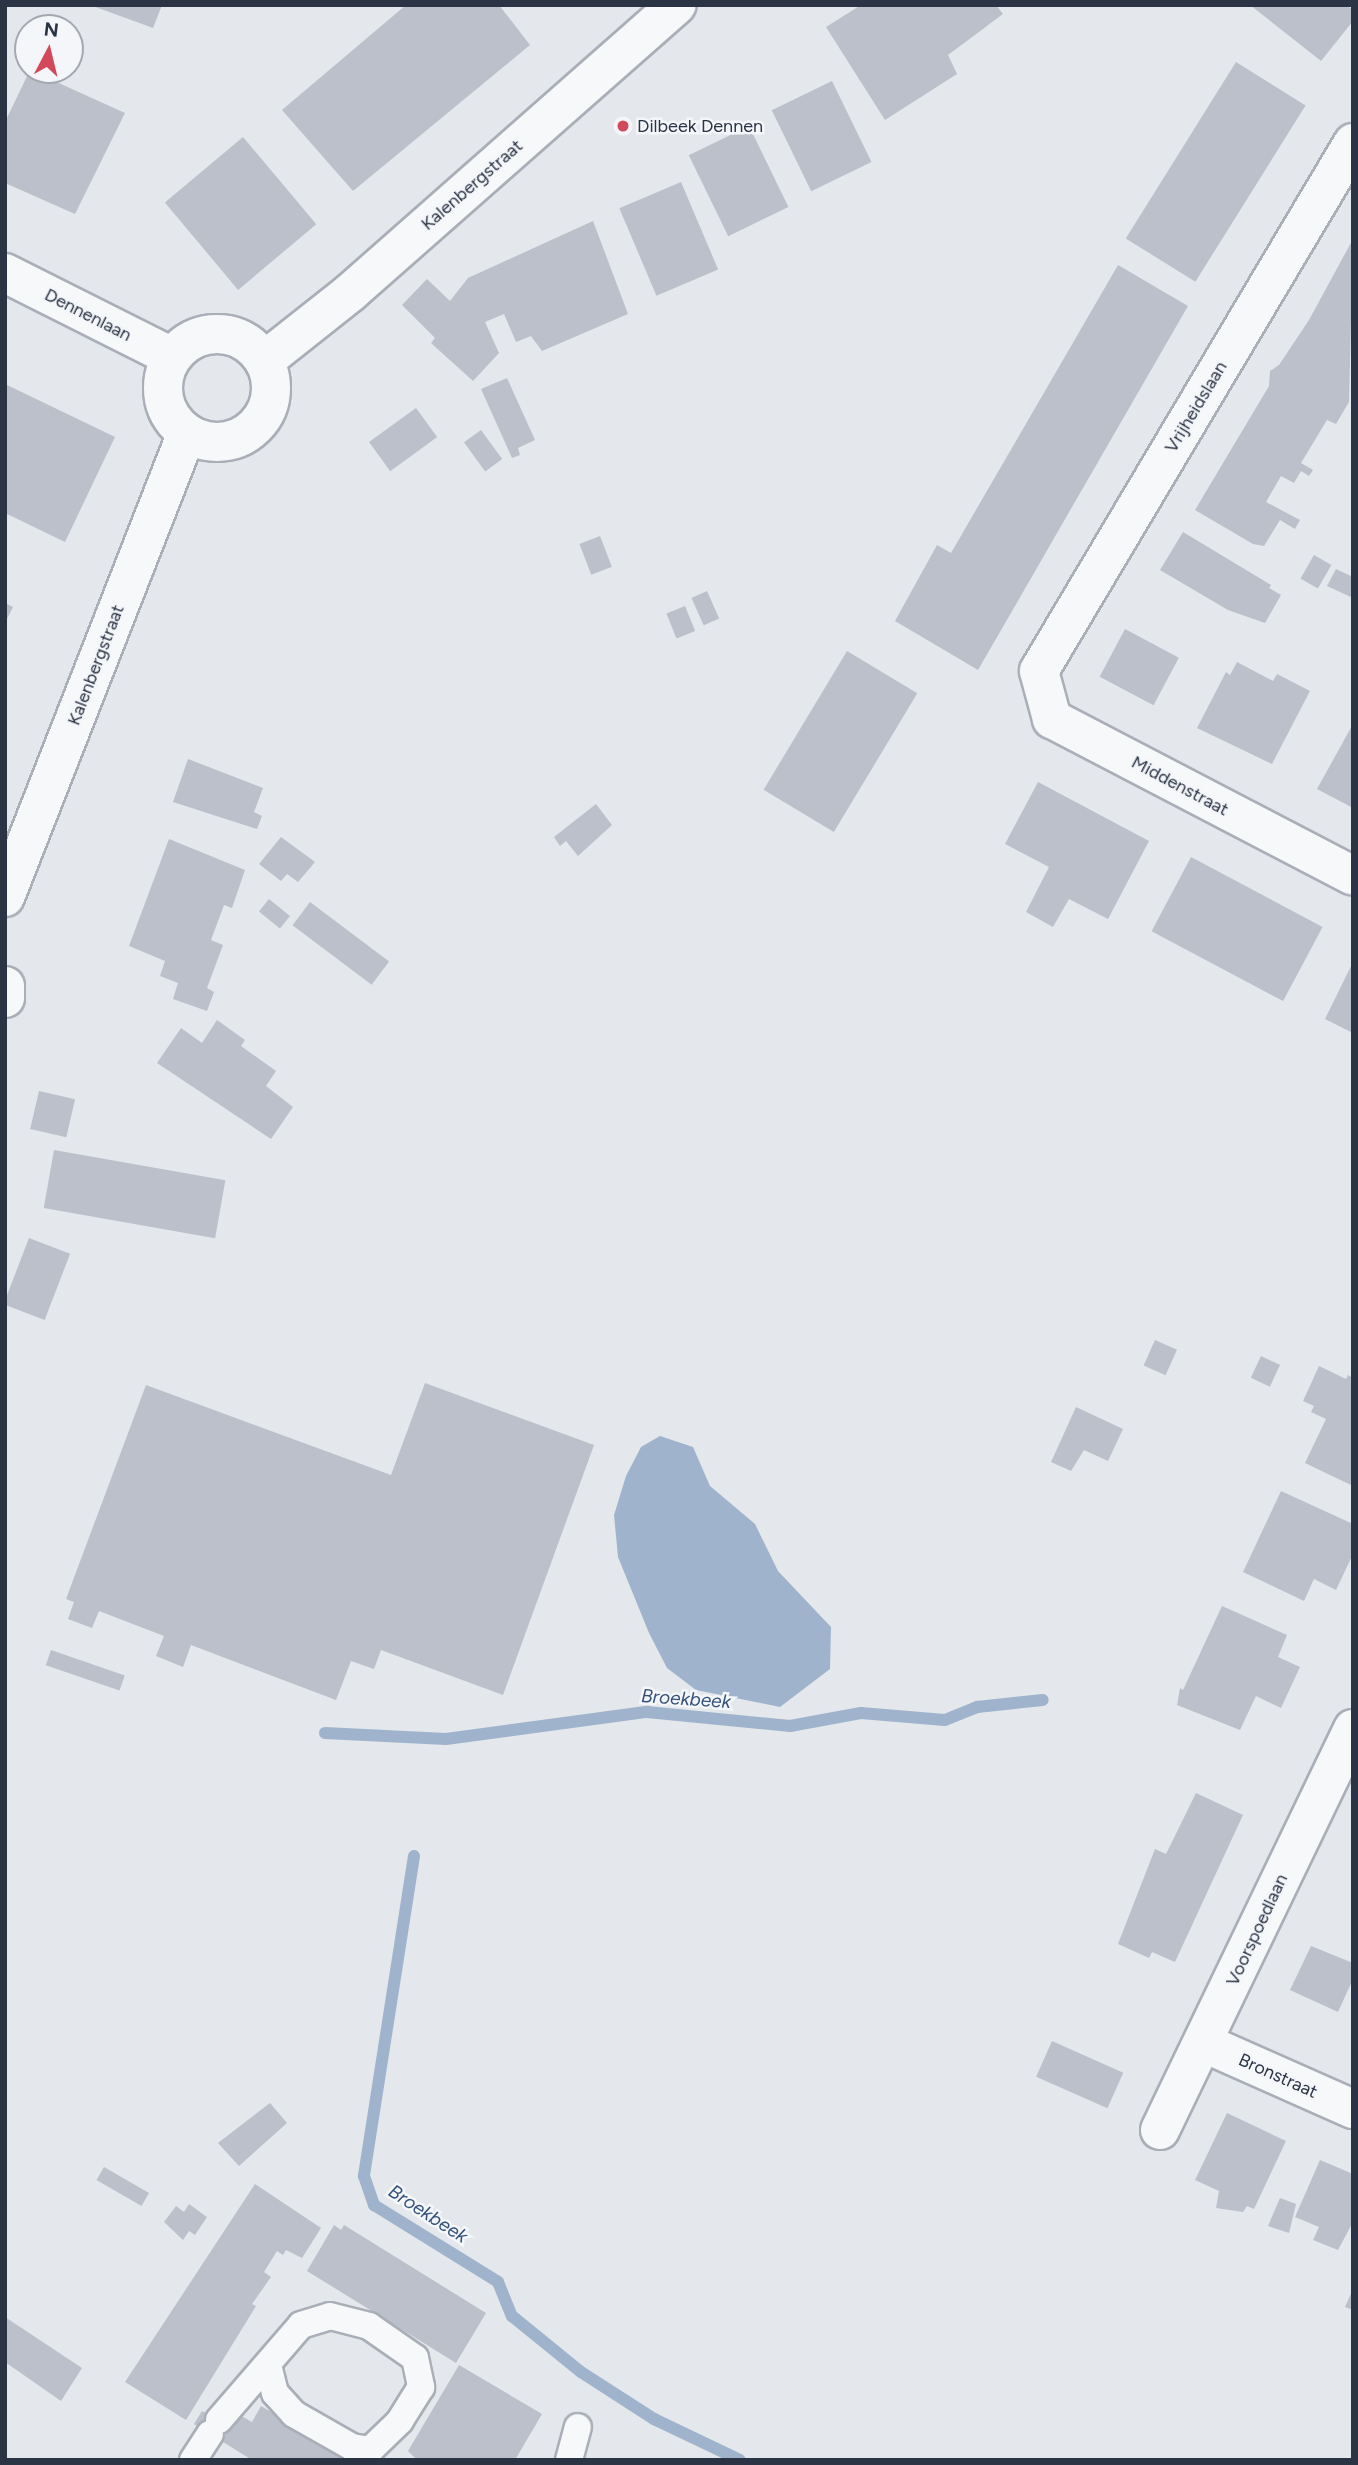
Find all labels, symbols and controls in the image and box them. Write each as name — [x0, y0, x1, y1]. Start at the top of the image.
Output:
north arrow — [14, 14, 84, 84]
text: N — [43, 17, 60, 42]
place label: Dilbeek Dennen — [637, 115, 763, 137]
marker: Dilbeek Dennen — [615, 118, 631, 134]
street label: Kalenbergstraat — [417, 135, 527, 235]
street label: Dennenlaan — [41, 284, 135, 346]
street label: Vrijheidslaan — [1160, 357, 1232, 457]
street label: Kalenbergstraat — [63, 602, 129, 728]
street label: Middenstraat — [1128, 751, 1232, 821]
water label: Broekbeek — [640, 1684, 732, 1714]
street label: Voorspoedlaan — [1222, 1871, 1292, 1989]
street label: Bronstraat — [1235, 2049, 1321, 2103]
water label: Broekbeek — [384, 2180, 472, 2248]

